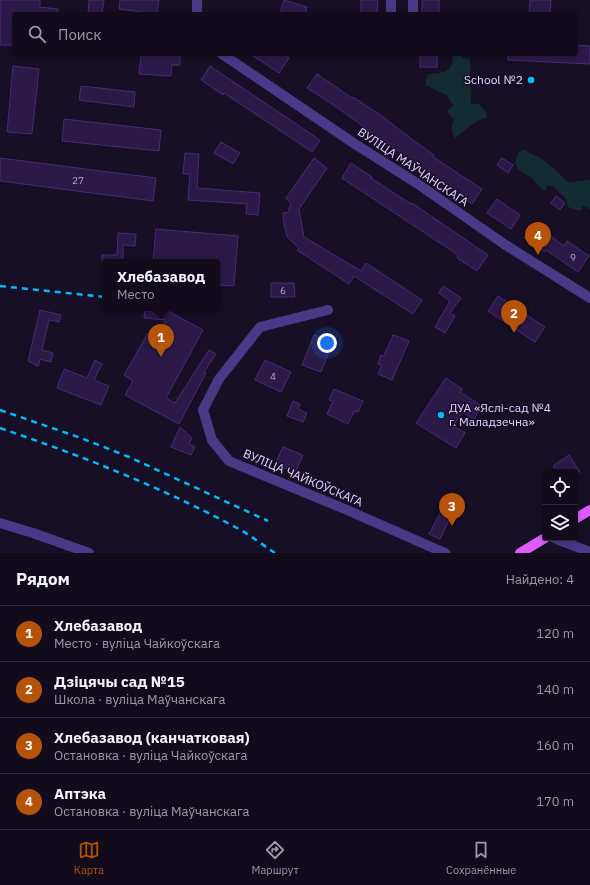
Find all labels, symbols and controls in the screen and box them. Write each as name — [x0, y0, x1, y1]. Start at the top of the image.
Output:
search box — [12, 12, 578, 56]
icon: search — [26, 23, 48, 45]
text: Поиск — [58, 25, 101, 44]
place label: School №2 — [464, 72, 523, 87]
marker: School №2 — [526, 75, 536, 85]
street label: ВУЛІЦА МАЎЧАНСКАГА — [355, 124, 472, 209]
house number: 27 — [72, 174, 84, 187]
pin: 4 — [525, 222, 551, 255]
house number: 9 — [570, 251, 576, 264]
popup — [102, 259, 220, 311]
text: Хлебазавод — [117, 267, 205, 286]
house number: 6 — [280, 284, 286, 297]
text: Место — [117, 286, 154, 303]
pin: 2 — [501, 300, 527, 333]
pin: 1 — [148, 324, 174, 357]
your location — [317, 333, 337, 353]
house number: 4 — [270, 370, 276, 383]
place label: ДУА «Яслі-сад №4 г. Маладзечна» — [449, 400, 551, 429]
marker: ДУА «Яслі-сад №4 г. Маладзечна» — [436, 410, 446, 420]
street label: ВУЛІЦА ЧАЙКОЎСКАГА — [241, 445, 366, 510]
map controls — [542, 469, 578, 541]
button: locate — [542, 469, 578, 505]
pin: 3 — [439, 493, 465, 526]
button: layers — [542, 505, 578, 541]
text: Рядом — [16, 568, 70, 590]
text: Найдено: 4 — [506, 571, 574, 588]
text: Хлебазавод — [54, 616, 142, 635]
text: 1 — [25, 625, 33, 642]
text: 120 m — [536, 625, 574, 642]
text: Место · вуліца Чайкоўскага — [54, 635, 220, 652]
text: Дзіцячы сад №15 — [54, 672, 185, 691]
text: 2 — [25, 681, 33, 698]
text: 140 m — [536, 681, 574, 698]
text: Школа · вуліца Маўчанскага — [54, 691, 226, 708]
text: Хлебазавод (канчатковая) — [54, 728, 250, 747]
text: 3 — [25, 737, 33, 754]
text: 160 m — [536, 737, 574, 754]
text: Остановка · вуліца Чайкоўскага — [54, 747, 247, 764]
text: Аптэка — [54, 784, 106, 803]
text: 4 — [25, 793, 33, 810]
text: 170 m — [536, 793, 574, 810]
text: Остановка · вуліца Маўчанскага — [54, 803, 249, 820]
tab: Карта — [74, 839, 104, 877]
tab: Маршрут — [252, 839, 299, 877]
tab: Сохранённые — [446, 839, 516, 877]

